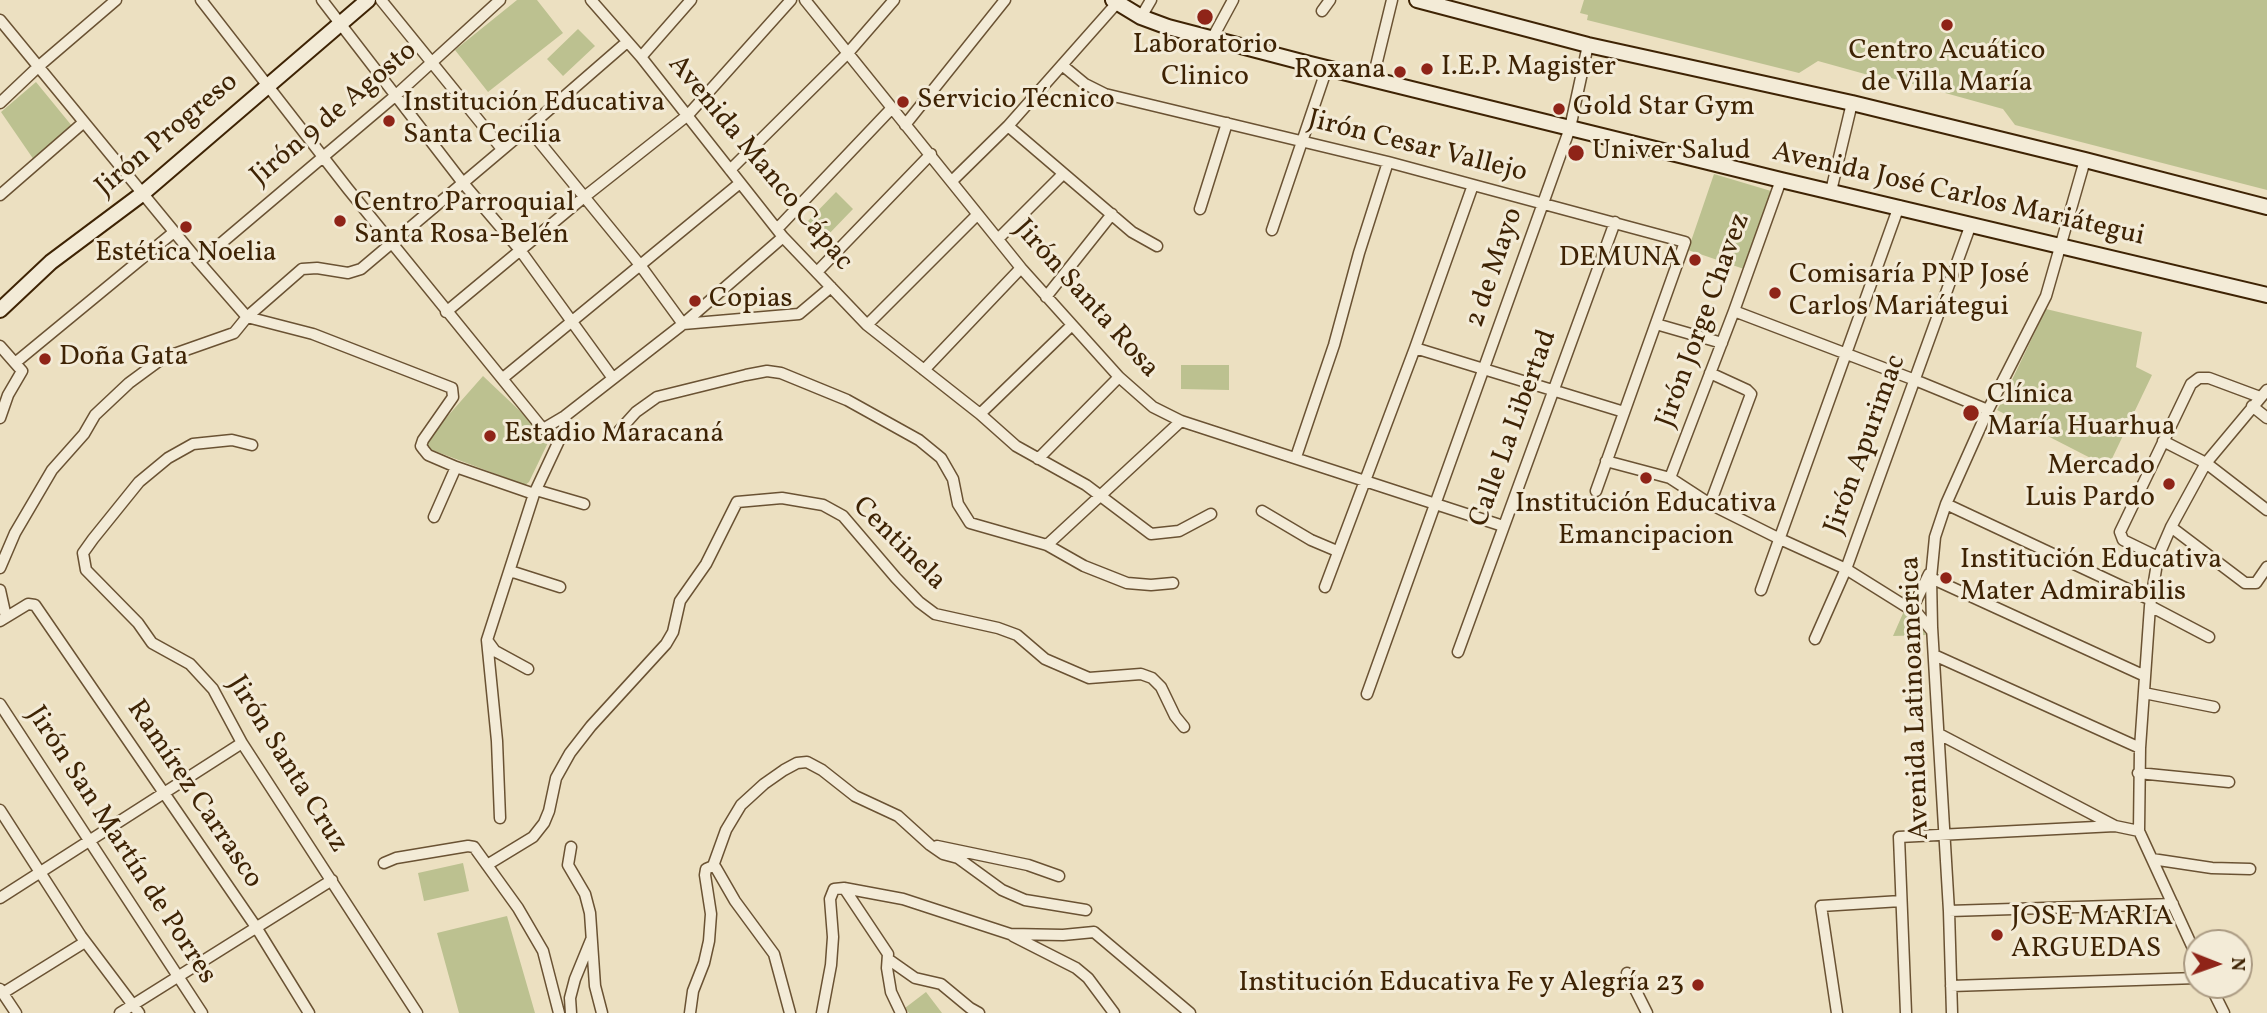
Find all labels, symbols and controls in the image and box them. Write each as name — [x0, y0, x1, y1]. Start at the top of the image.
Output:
marker: Laboratorio Clinico — [1195, 7, 1215, 27]
marker: Centro Acuático de Villa María — [1939, 17, 1955, 33]
place label: Laboratorio Clinico — [1133, 30, 1277, 96]
street label: Jirón 9 de Agosto — [245, 36, 425, 194]
place label: Centro Acuático de Villa María — [1849, 36, 2045, 102]
street label: Avenida Manco Cápac — [659, 49, 859, 279]
place label: I.E.P. Magister — [1441, 52, 1616, 86]
place label: Roxana — [1294, 55, 1386, 89]
marker: I.E.P. Magister — [1419, 61, 1435, 77]
marker: Roxana — [1392, 64, 1408, 80]
street label: Jirón Progreso — [90, 67, 246, 205]
place label: Servicio Técnico — [917, 85, 1115, 119]
place label: Institución Educativa Santa Cecilia — [403, 88, 665, 154]
place label: Gold Star Gym — [1573, 92, 1755, 126]
marker: Servicio Técnico — [895, 94, 911, 110]
marker: Gold Star Gym — [1551, 101, 1567, 117]
street label: Jirón Cesar Vallejo — [1304, 104, 1530, 192]
marker: Institución Educativa Santa Cecilia — [381, 113, 397, 129]
place label: Univer Salud — [1592, 136, 1751, 170]
street label: Avenida José Carlos Mariátegui — [1769, 137, 2147, 255]
marker: Univer Salud — [1566, 143, 1586, 163]
place label: Centro Parroquial Santa Rosa-Belén — [354, 188, 575, 254]
street label: 2 de Mayo — [1460, 204, 1532, 332]
street label: Jirón Jorge Chavez — [1651, 209, 1759, 433]
marker: Centro Parroquial Santa Rosa-Belén — [332, 213, 348, 229]
street label: Jirón Santa Rosa — [1005, 214, 1165, 386]
marker: Estética Noelia — [178, 219, 194, 235]
place label: Estética Noelia — [95, 238, 277, 272]
place label: DEMUNA — [1559, 243, 1681, 277]
marker: DEMUNA — [1687, 252, 1703, 268]
place label: Comisaría PNP José Carlos Mariátegui — [1789, 260, 2029, 326]
place label: Copias — [709, 284, 793, 318]
marker: Comisaría PNP José Carlos Mariátegui — [1767, 285, 1783, 301]
marker: Copias — [687, 293, 703, 309]
street label: Calle La Libertad — [1464, 326, 1566, 532]
place label: Doña Gata — [59, 342, 188, 376]
marker: Doña Gata — [37, 351, 53, 367]
street label: Jirón Apurimac — [1819, 351, 1915, 539]
place label: Clínica María Huarhua — [1987, 380, 2176, 446]
marker: Clínica María Huarhua — [1961, 403, 1981, 423]
place label: Estadio Maracaná — [504, 419, 724, 453]
marker: Estadio Maracaná — [482, 428, 498, 444]
place label: Mercado Luis Pardo — [2025, 451, 2155, 517]
marker: Institución Educativa Emancipacion — [1638, 470, 1654, 486]
marker: Mercado Luis Pardo — [2161, 476, 2177, 492]
place label: Institución Educativa Emancipacion — [1515, 489, 1777, 555]
street label: Centinela — [844, 491, 952, 599]
place label: Institución Educativa Mater Admirabilis — [1960, 545, 2222, 611]
street label: Avenida Latinoamerica — [1895, 556, 1939, 840]
marker: Institución Educativa Mater Admirabilis — [1938, 570, 1954, 586]
street label: Jirón Santa Cruz — [218, 670, 354, 860]
street label: Ramírez Carrasco — [118, 694, 268, 896]
street label: Jirón San Martín de Porres — [18, 701, 222, 991]
place label: JOSE MARIA ARGUEDAS — [2011, 902, 2173, 968]
marker: JOSE MARIA ARGUEDAS — [1989, 927, 2005, 943]
north arrow — [2183, 929, 2253, 999]
text: N — [2224, 957, 2250, 971]
place label: Institución Educativa Fe y Alegría 23 — [1238, 968, 1684, 1002]
marker: Institución Educativa Fe y Alegría 23 — [1690, 977, 1706, 993]

